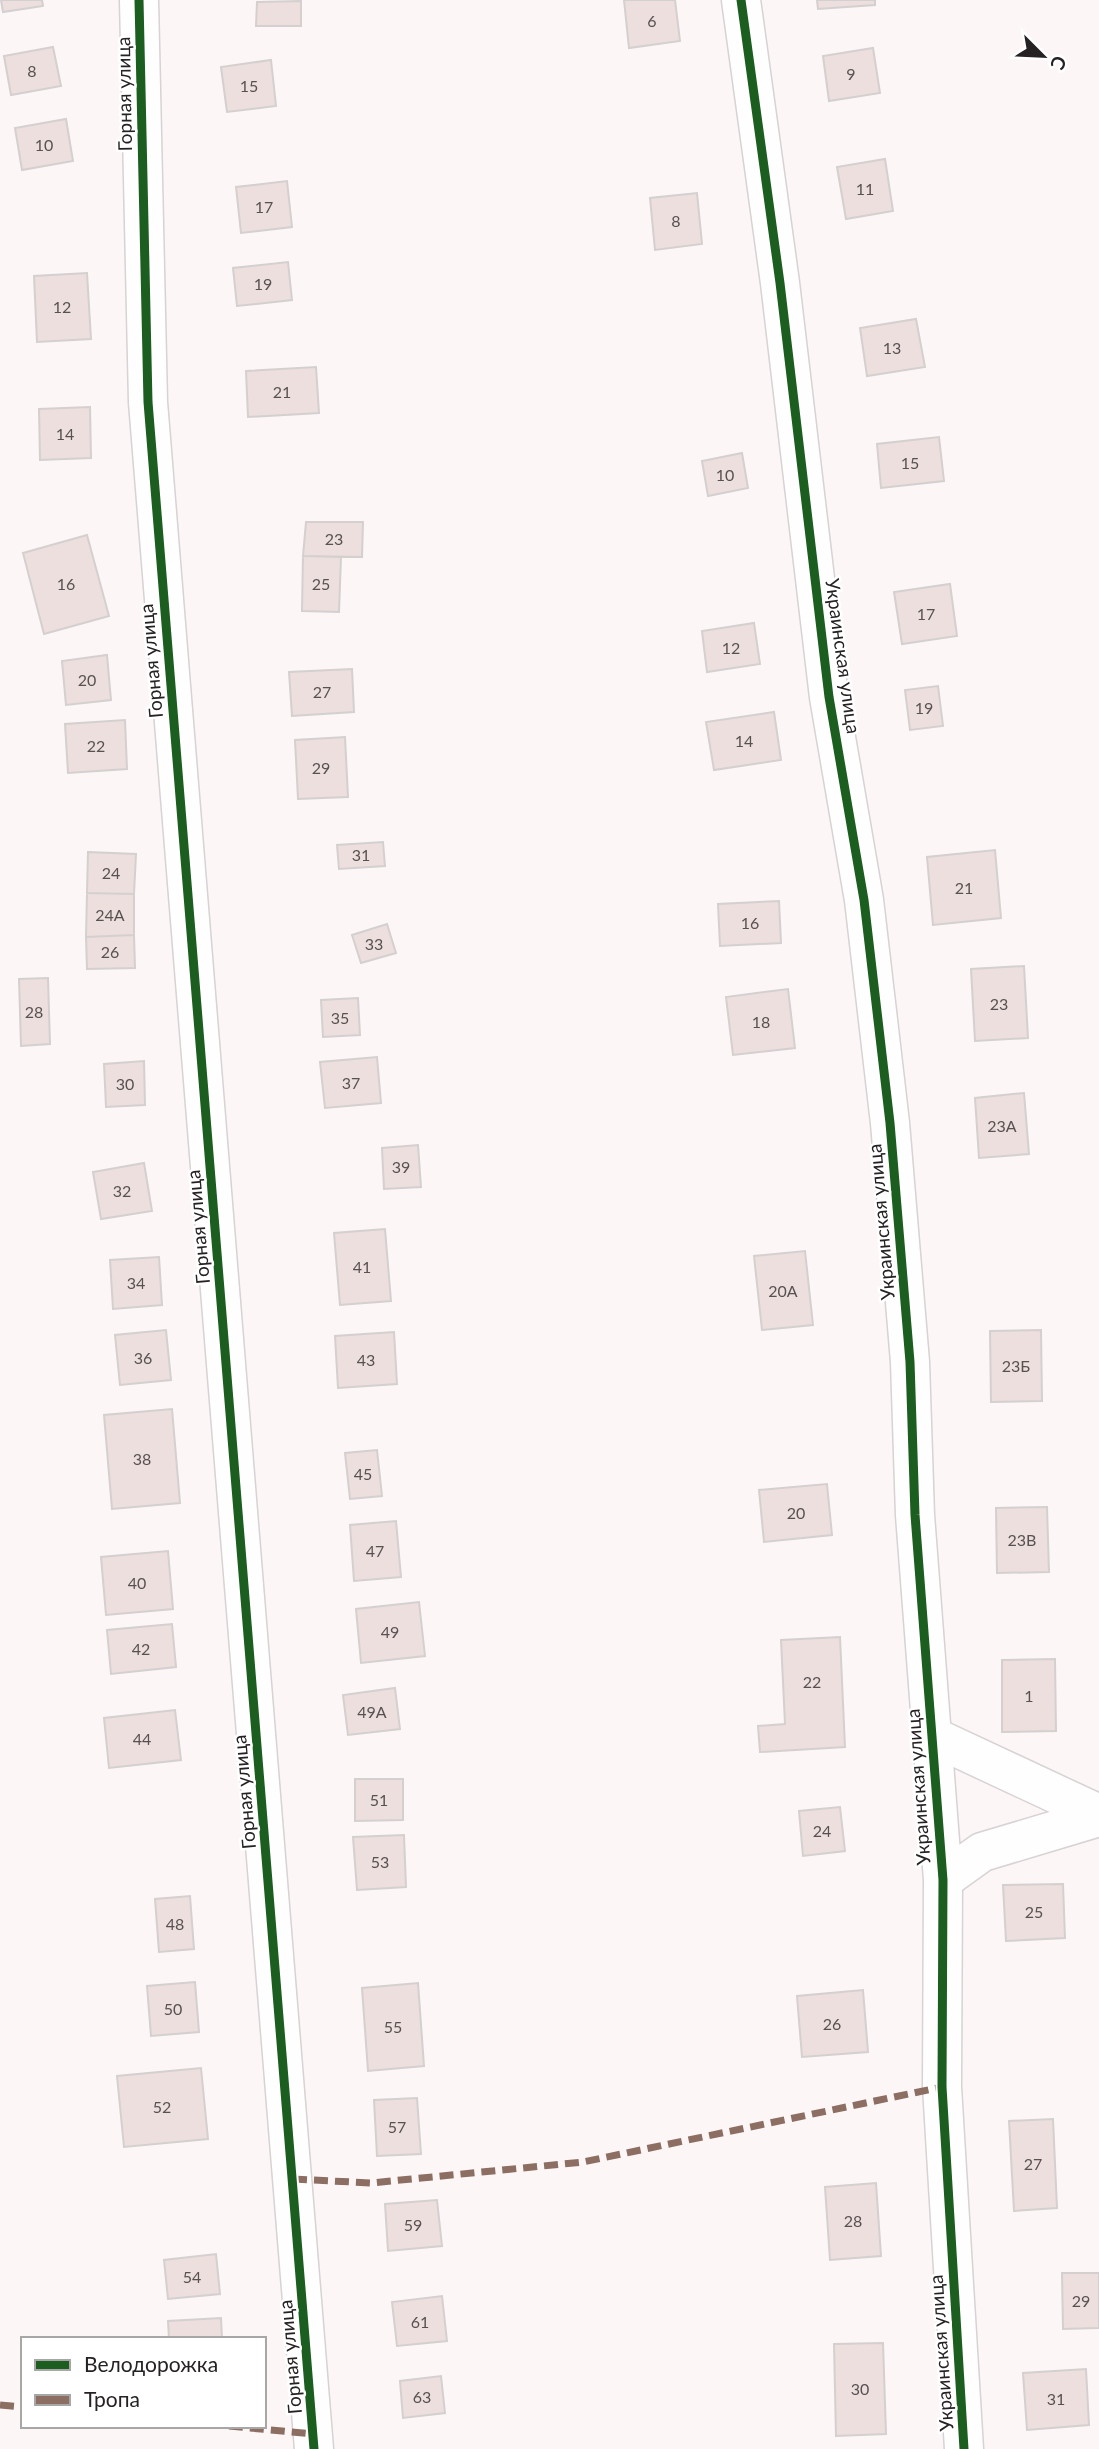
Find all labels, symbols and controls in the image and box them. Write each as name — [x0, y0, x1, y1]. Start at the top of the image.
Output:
house number: 6 — [647, 11, 657, 30]
north arrow — [1008, 21, 1078, 91]
street label: Горная улица — [111, 37, 136, 152]
text: С — [1046, 53, 1072, 74]
house number: 8 — [27, 61, 37, 80]
house number: 9 — [846, 64, 856, 83]
house number: 15 — [240, 76, 258, 95]
house number: 10 — [35, 135, 53, 154]
house number: 11 — [856, 179, 874, 198]
house number: 17 — [255, 197, 273, 216]
house number: 8 — [671, 211, 681, 230]
house number: 19 — [254, 274, 272, 293]
house number: 12 — [53, 297, 71, 316]
house number: 13 — [883, 338, 901, 357]
house number: 21 — [273, 382, 291, 401]
house number: 14 — [56, 424, 74, 443]
house number: 15 — [901, 453, 919, 472]
house number: 10 — [716, 465, 734, 484]
house number: 23 — [325, 529, 343, 548]
house number: 16 — [57, 574, 75, 593]
house number: 25 — [312, 574, 330, 593]
street label: Украинская улица — [821, 577, 866, 735]
street label: Горная улица — [134, 603, 167, 719]
house number: 17 — [917, 604, 935, 623]
house number: 12 — [722, 638, 740, 657]
house number: 20 — [78, 670, 96, 689]
house number: 27 — [313, 682, 331, 701]
house number: 19 — [915, 698, 933, 717]
house number: 14 — [735, 731, 753, 750]
house number: 22 — [87, 736, 105, 755]
house number: 29 — [312, 758, 330, 777]
house number: 31 — [352, 845, 370, 864]
house number: 24 — [102, 863, 120, 882]
house number: 21 — [955, 878, 973, 897]
house number: 24А — [95, 905, 125, 924]
house number: 16 — [741, 913, 759, 932]
house number: 33 — [365, 934, 383, 953]
house number: 26 — [101, 942, 119, 961]
house number: 23 — [990, 994, 1008, 1013]
house number: 28 — [25, 1002, 43, 1021]
house number: 35 — [331, 1008, 349, 1027]
house number: 18 — [752, 1012, 770, 1031]
house number: 37 — [342, 1073, 360, 1092]
house number: 30 — [116, 1074, 134, 1093]
house number: 23А — [987, 1116, 1017, 1135]
street label: Украинская улица — [862, 1143, 899, 1301]
house number: 39 — [392, 1157, 410, 1176]
street label: Горная улица — [181, 1169, 214, 1285]
house number: 32 — [113, 1181, 131, 1200]
house number: 41 — [353, 1257, 371, 1276]
house number: 34 — [127, 1273, 145, 1292]
house number: 20А — [768, 1281, 798, 1300]
house number: 36 — [134, 1348, 152, 1367]
house number: 43 — [357, 1350, 375, 1369]
house number: 23Б — [1002, 1356, 1030, 1375]
house number: 38 — [133, 1449, 151, 1468]
house number: 45 — [354, 1464, 372, 1483]
house number: 20 — [787, 1503, 805, 1522]
house number: 23В — [1008, 1530, 1036, 1549]
house number: 47 — [366, 1541, 384, 1560]
house number: 40 — [128, 1573, 146, 1592]
house number: 49 — [381, 1622, 399, 1641]
house number: 42 — [132, 1639, 150, 1658]
house number: 22 — [803, 1672, 821, 1691]
house number: 1 — [1024, 1686, 1034, 1705]
house number: 49А — [357, 1702, 387, 1721]
street label: Украинская улица — [901, 1708, 934, 1866]
house number: 44 — [133, 1729, 151, 1748]
street label: Горная улица — [227, 1734, 260, 1850]
house number: 51 — [370, 1790, 388, 1809]
house number: 24 — [813, 1821, 831, 1840]
house number: 53 — [371, 1852, 389, 1871]
house number: 25 — [1025, 1902, 1043, 1921]
house number: 48 — [166, 1914, 184, 1933]
house number: 50 — [164, 1999, 182, 2018]
house number: 26 — [823, 2014, 841, 2033]
house number: 55 — [384, 2017, 402, 2036]
house number: 52 — [153, 2097, 171, 2116]
house number: 57 — [388, 2117, 406, 2136]
house number: 27 — [1024, 2154, 1042, 2173]
house number: 28 — [844, 2211, 862, 2230]
house number: 59 — [404, 2215, 422, 2234]
house number: 54 — [183, 2267, 201, 2286]
street label: Украинская улица — [924, 2274, 957, 2432]
house number: 29 — [1072, 2291, 1090, 2310]
street label: Горная улица — [273, 2299, 306, 2415]
house number: 61 — [411, 2312, 429, 2331]
legend — [21, 2337, 266, 2428]
text: Велодорожка — [84, 2351, 218, 2376]
house number: 30 — [851, 2379, 869, 2398]
text: Тропа — [84, 2386, 140, 2411]
house number: 63 — [413, 2387, 431, 2406]
house number: 31 — [1047, 2389, 1065, 2408]

